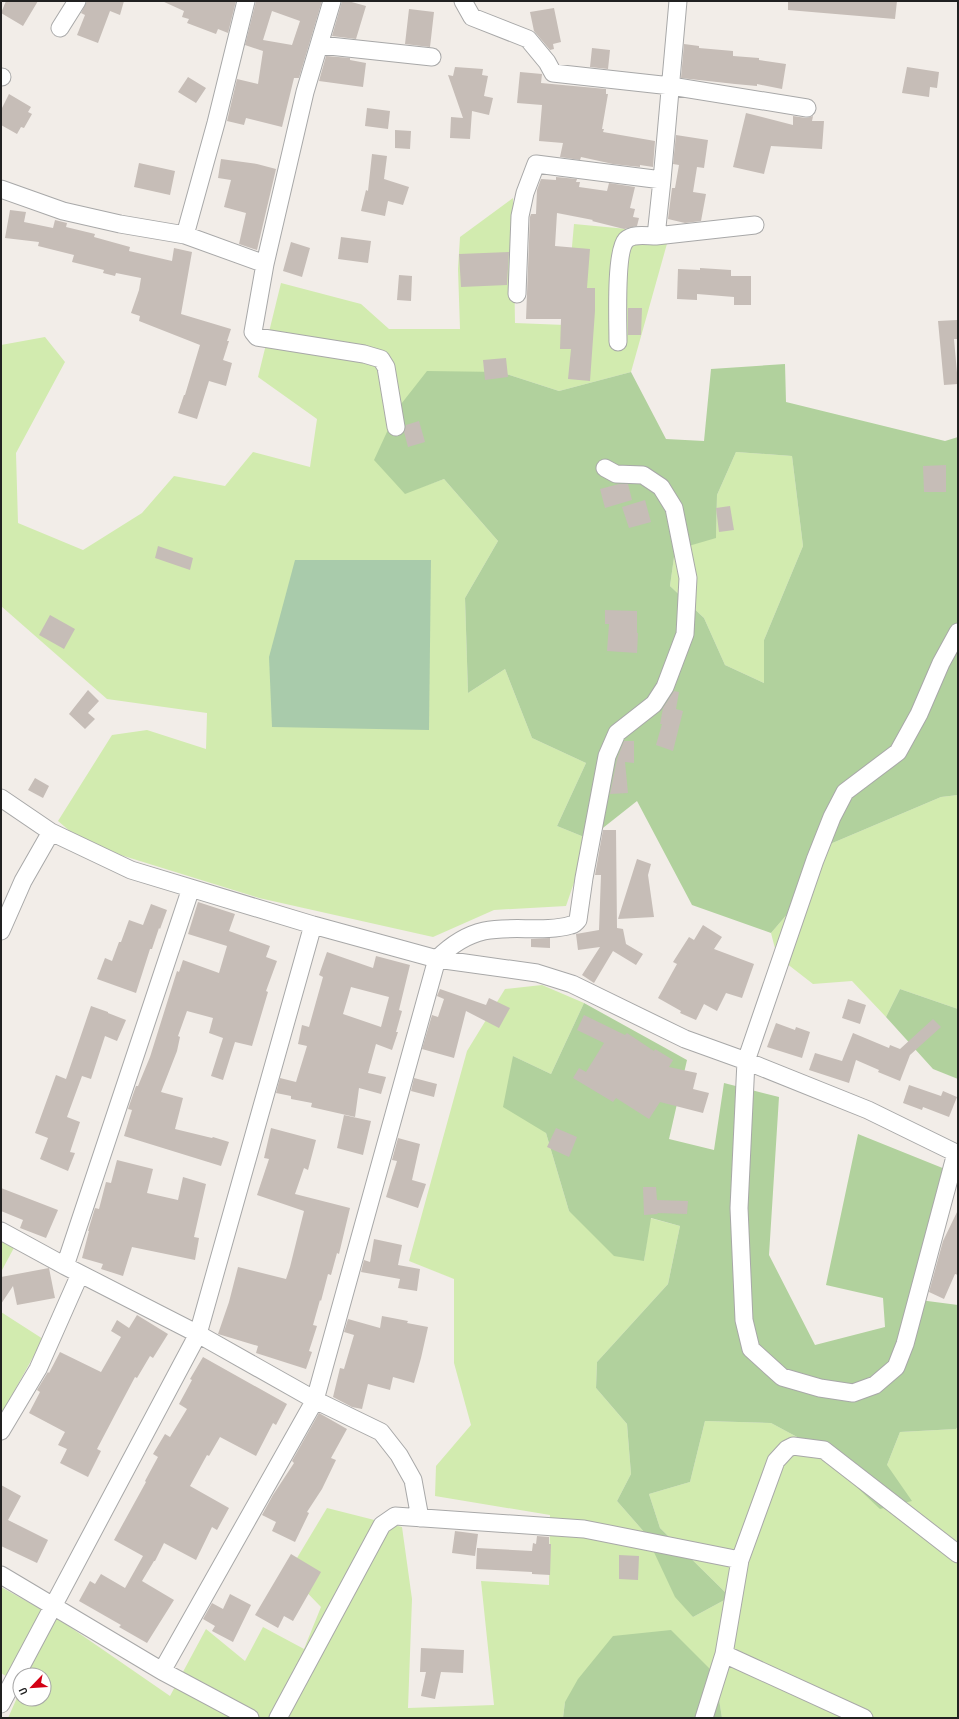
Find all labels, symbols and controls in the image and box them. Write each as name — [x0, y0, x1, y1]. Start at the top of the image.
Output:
north arrow — [12, 1667, 52, 1707]
text: U — [15, 1685, 31, 1697]

